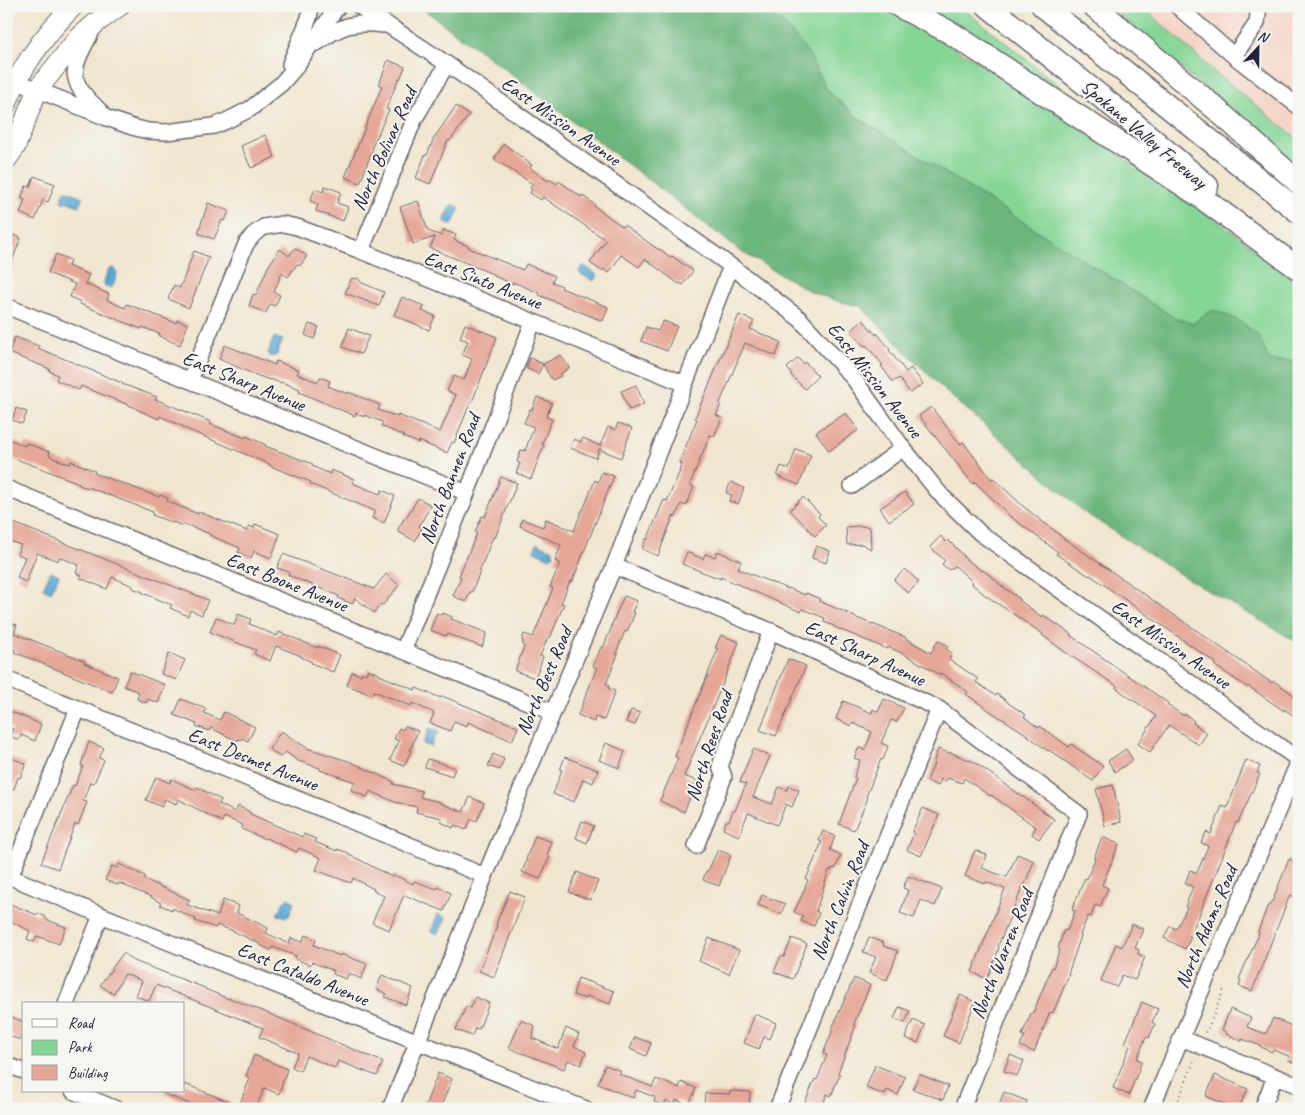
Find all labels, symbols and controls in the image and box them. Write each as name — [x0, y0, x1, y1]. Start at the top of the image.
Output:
north arrow — [1232, 22, 1282, 72]
text: N — [1255, 27, 1272, 47]
street label: East Mission Avenue — [496, 71, 627, 172]
street label: Spokane Valley Freeway — [1076, 74, 1214, 195]
street label: North Bolivar Road — [346, 81, 424, 214]
street label: East Sinto Avenue — [421, 245, 547, 315]
street label: East Mission Avenue — [822, 317, 929, 444]
street label: East Sharp Avenue — [179, 345, 310, 417]
street label: North Bannen Road — [414, 408, 487, 547]
street label: East Boone Avenue — [223, 546, 353, 618]
street label: East Mission Avenue — [1106, 594, 1237, 695]
street label: East Sharp Avenue — [801, 614, 930, 692]
street label: North Best Road — [510, 620, 579, 739]
street label: North Rees Road — [679, 685, 739, 804]
street label: East Desmet Avenue — [184, 722, 323, 797]
street label: North Calvin Road — [805, 835, 876, 964]
street label: North Adams Road — [1169, 859, 1244, 992]
street label: North Warren Road — [965, 883, 1041, 1022]
street label: East Cataldo Avenue — [234, 936, 374, 1012]
legend — [22, 1002, 185, 1092]
text: Road — [68, 1014, 95, 1033]
text: Park — [68, 1038, 93, 1057]
text: Building — [68, 1064, 108, 1083]

